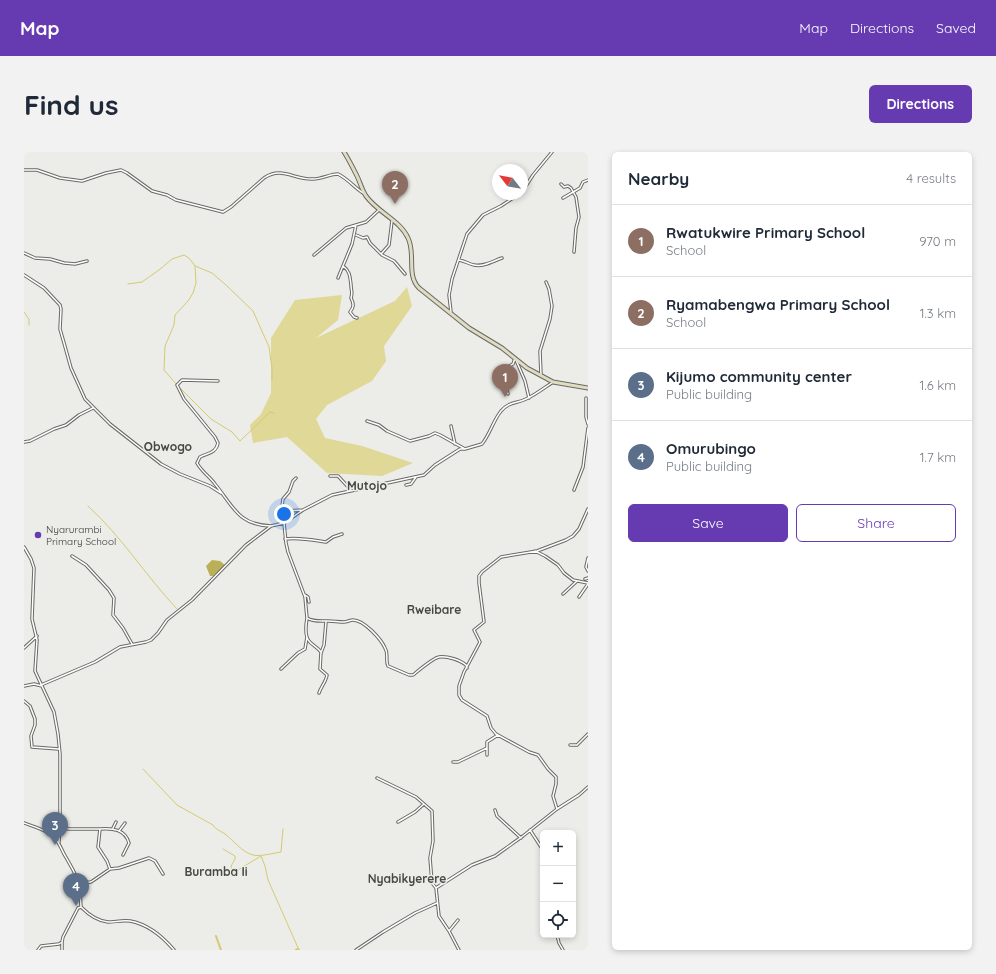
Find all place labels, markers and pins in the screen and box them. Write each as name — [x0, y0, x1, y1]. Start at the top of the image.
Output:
pin: 2 — [382, 171, 408, 204]
pin: 1 — [492, 364, 518, 397]
place label: Nyarurambi Primary School — [46, 523, 116, 548]
marker: Nyarurambi Primary School — [33, 530, 43, 540]
pin: 3 — [42, 812, 68, 845]
pin: 4 — [63, 873, 89, 906]

